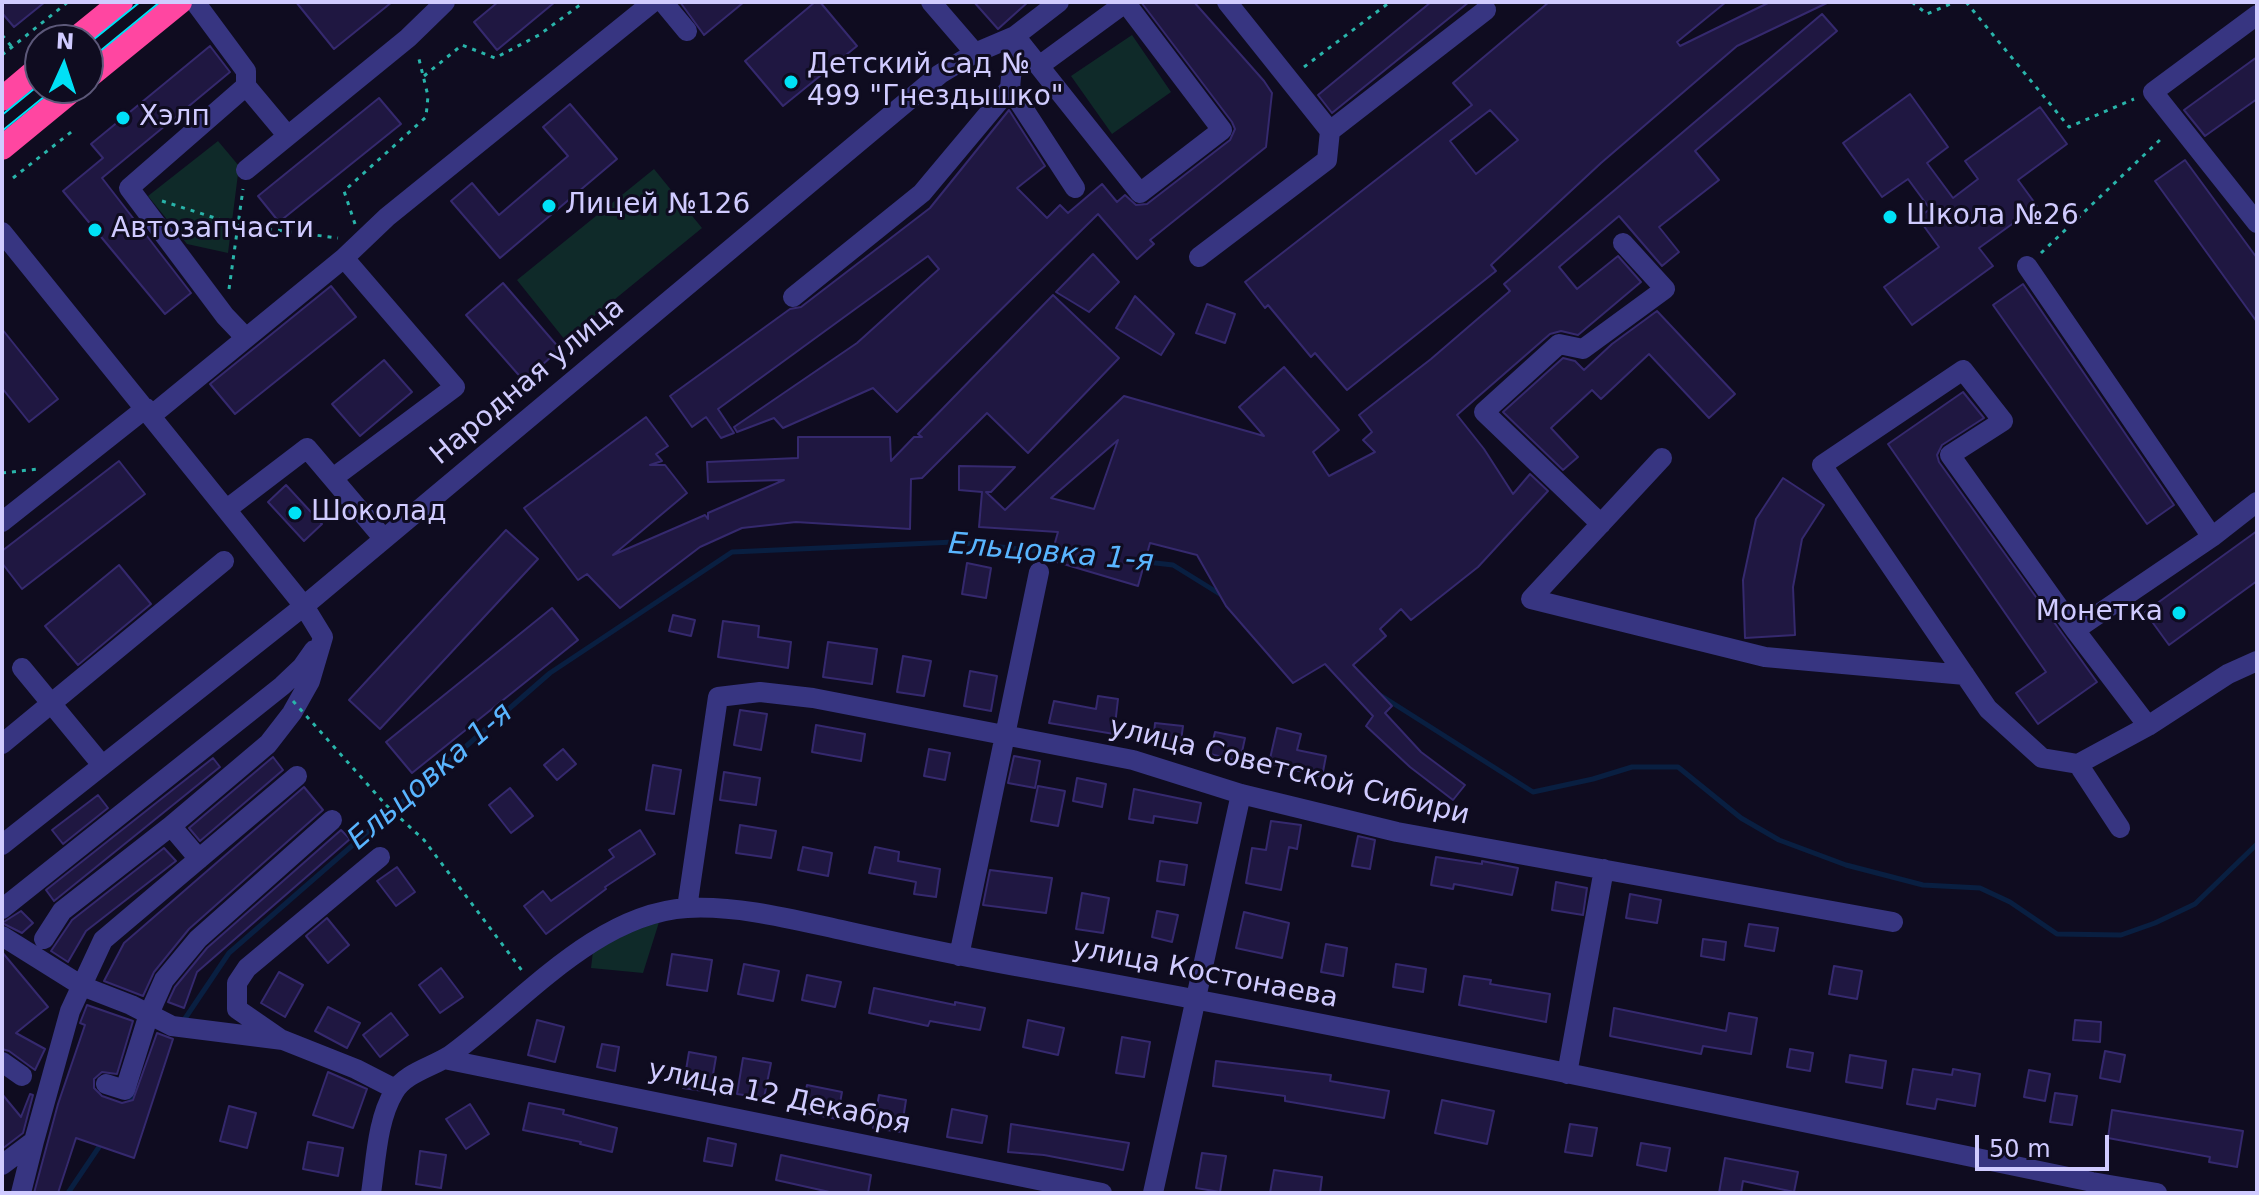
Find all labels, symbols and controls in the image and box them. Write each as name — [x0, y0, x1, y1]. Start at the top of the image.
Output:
north arrow — [24, 24, 104, 104]
text: N — [55, 29, 75, 54]
place label: Детский сад № 499 "Гнездышко" — [807, 49, 1064, 115]
marker: Детский сад № 499 "Гнездышко" — [782, 73, 800, 91]
place label: Хэлп — [139, 101, 210, 135]
marker: Хэлп — [114, 109, 132, 127]
place label: Лицей №126 — [565, 189, 750, 223]
marker: Лицей №126 — [540, 197, 558, 215]
place label: Школа №26 — [1906, 200, 2079, 234]
marker: Школа №26 — [1881, 208, 1899, 226]
place label: Автозапчасти — [111, 213, 314, 247]
marker: Автозапчасти — [86, 221, 104, 239]
street label: Народная улица — [424, 291, 632, 473]
place label: Шоколад — [311, 496, 447, 530]
marker: Шоколад — [286, 504, 304, 522]
water label: Ельцовка 1-я — [947, 527, 1155, 581]
place label: Монетка — [2036, 596, 2163, 630]
marker: Монетка — [2170, 604, 2188, 622]
water label: Ельцовка 1-я — [341, 696, 521, 858]
street label: улица Советской Сибири — [1105, 711, 1473, 833]
street label: улица Костонаева — [1069, 932, 1341, 1016]
street label: улица 12 Декабря — [645, 1054, 913, 1142]
scale bar — [1979, 1119, 2113, 1169]
text: 50 m — [1989, 1135, 2051, 1163]

